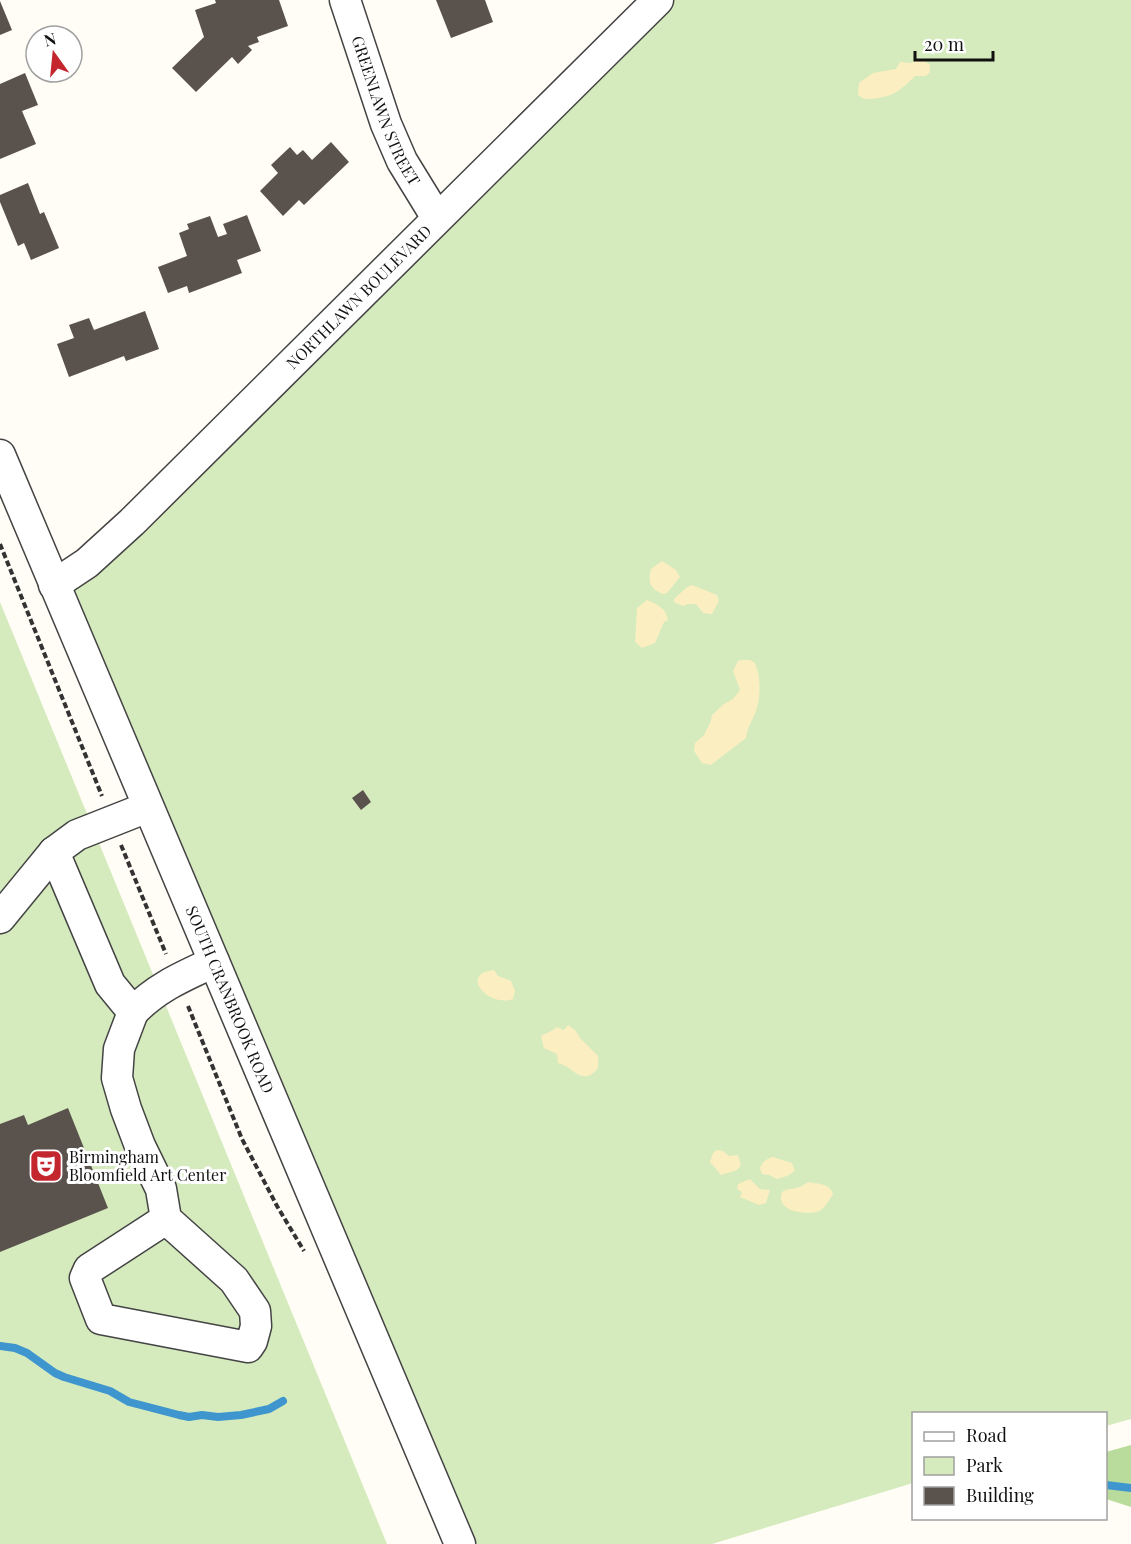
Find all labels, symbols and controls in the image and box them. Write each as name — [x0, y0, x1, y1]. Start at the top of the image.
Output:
north arrow — [24, 24, 84, 84]
scale bar — [915, 24, 993, 62]
text: N — [42, 27, 59, 51]
text: 20 m — [924, 32, 964, 56]
street label: GREENLAWN STREET — [348, 33, 425, 189]
street label: NORTHLAWN BOULEVARD — [281, 220, 435, 373]
street label: SOUTH CRANBROOK ROAD — [182, 902, 279, 1096]
place label: Birmingham Bloomfield Art Center — [69, 1146, 226, 1185]
theatre icon: Birmingham Bloomfield Art Center — [28, 1148, 64, 1184]
legend — [912, 1412, 1107, 1520]
text: Road — [966, 1423, 1007, 1447]
text: Park — [966, 1453, 1003, 1477]
text: Building — [966, 1483, 1034, 1507]

